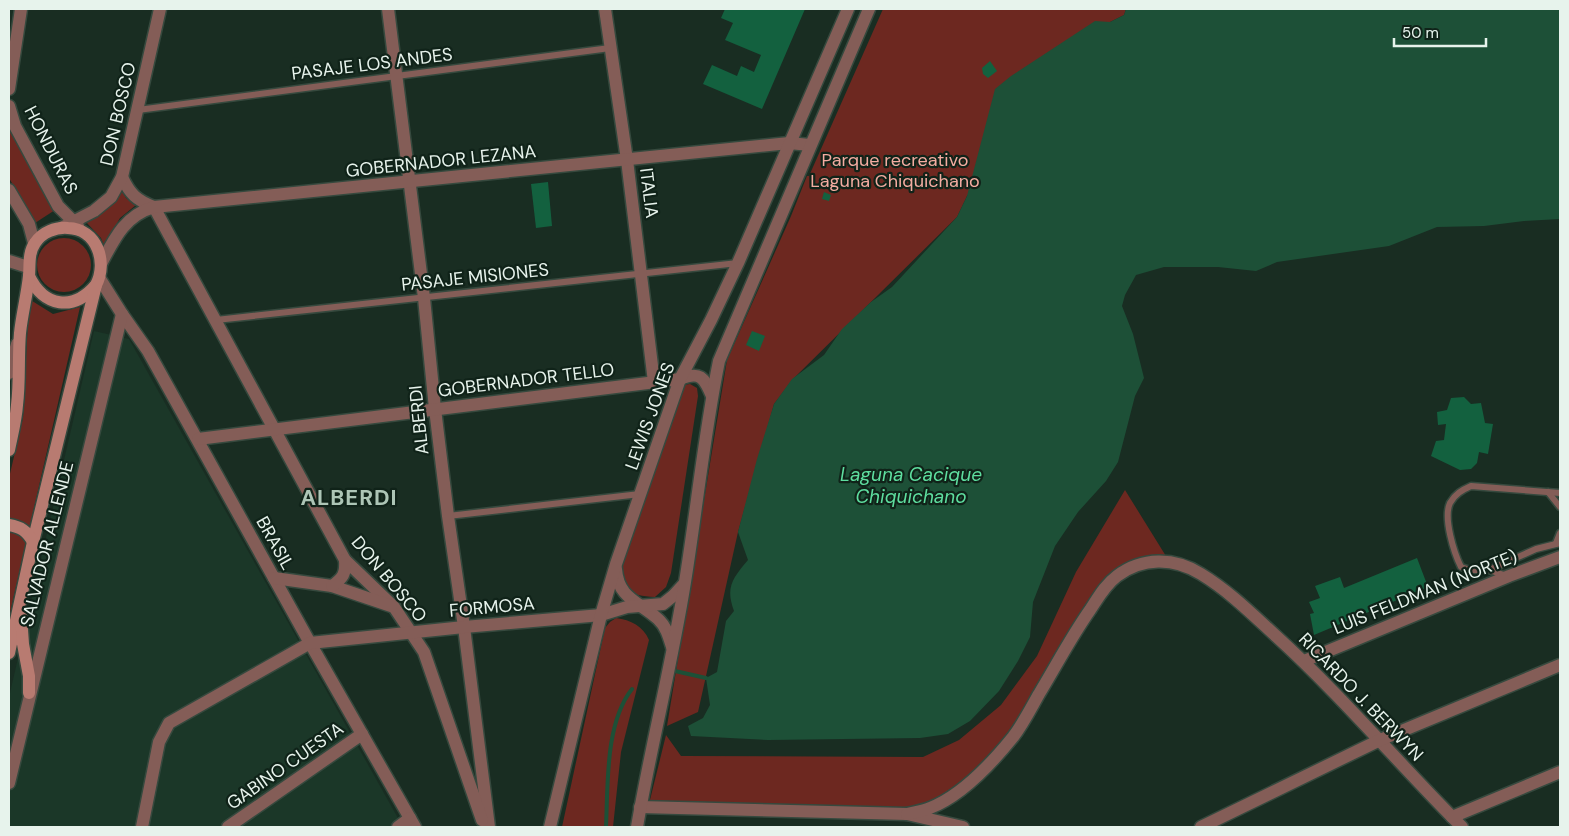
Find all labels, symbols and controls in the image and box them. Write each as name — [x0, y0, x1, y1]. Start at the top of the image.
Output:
scale bar — [1394, 15, 1486, 47]
text: 50 m — [1402, 23, 1439, 43]
street label: PASAJE LOS ANDES — [290, 42, 454, 86]
street label: DON BOSCO — [94, 60, 142, 168]
street label: HONDURAS — [19, 102, 83, 198]
street label: GOBERNADOR LEZANA — [345, 139, 537, 183]
park label: Parque recreativo Laguna Chiquichano — [810, 148, 980, 193]
street label: ITALIA — [634, 166, 664, 220]
street label: PASAJE MISIONES — [400, 257, 550, 297]
street label: GOBERNADOR TELLO — [436, 357, 616, 403]
street label: LEWIS JONES — [619, 359, 681, 473]
street label: ALBERDI — [403, 384, 435, 456]
street label: SALVADOR ALLENDE — [15, 459, 79, 629]
water label: Laguna Cacique Chiquichano — [840, 462, 982, 509]
district label: ALBERDI — [300, 483, 398, 512]
street label: BRASIL — [251, 512, 299, 574]
street label: DON BOSCO — [346, 531, 432, 627]
street label: LUIS FELDMAN (NORTE) — [1329, 544, 1521, 640]
street label: FORMOSA — [448, 591, 536, 623]
street label: RICARDO J. BERWYN — [1293, 628, 1429, 766]
street label: GABINO CUESTA — [222, 717, 348, 815]

